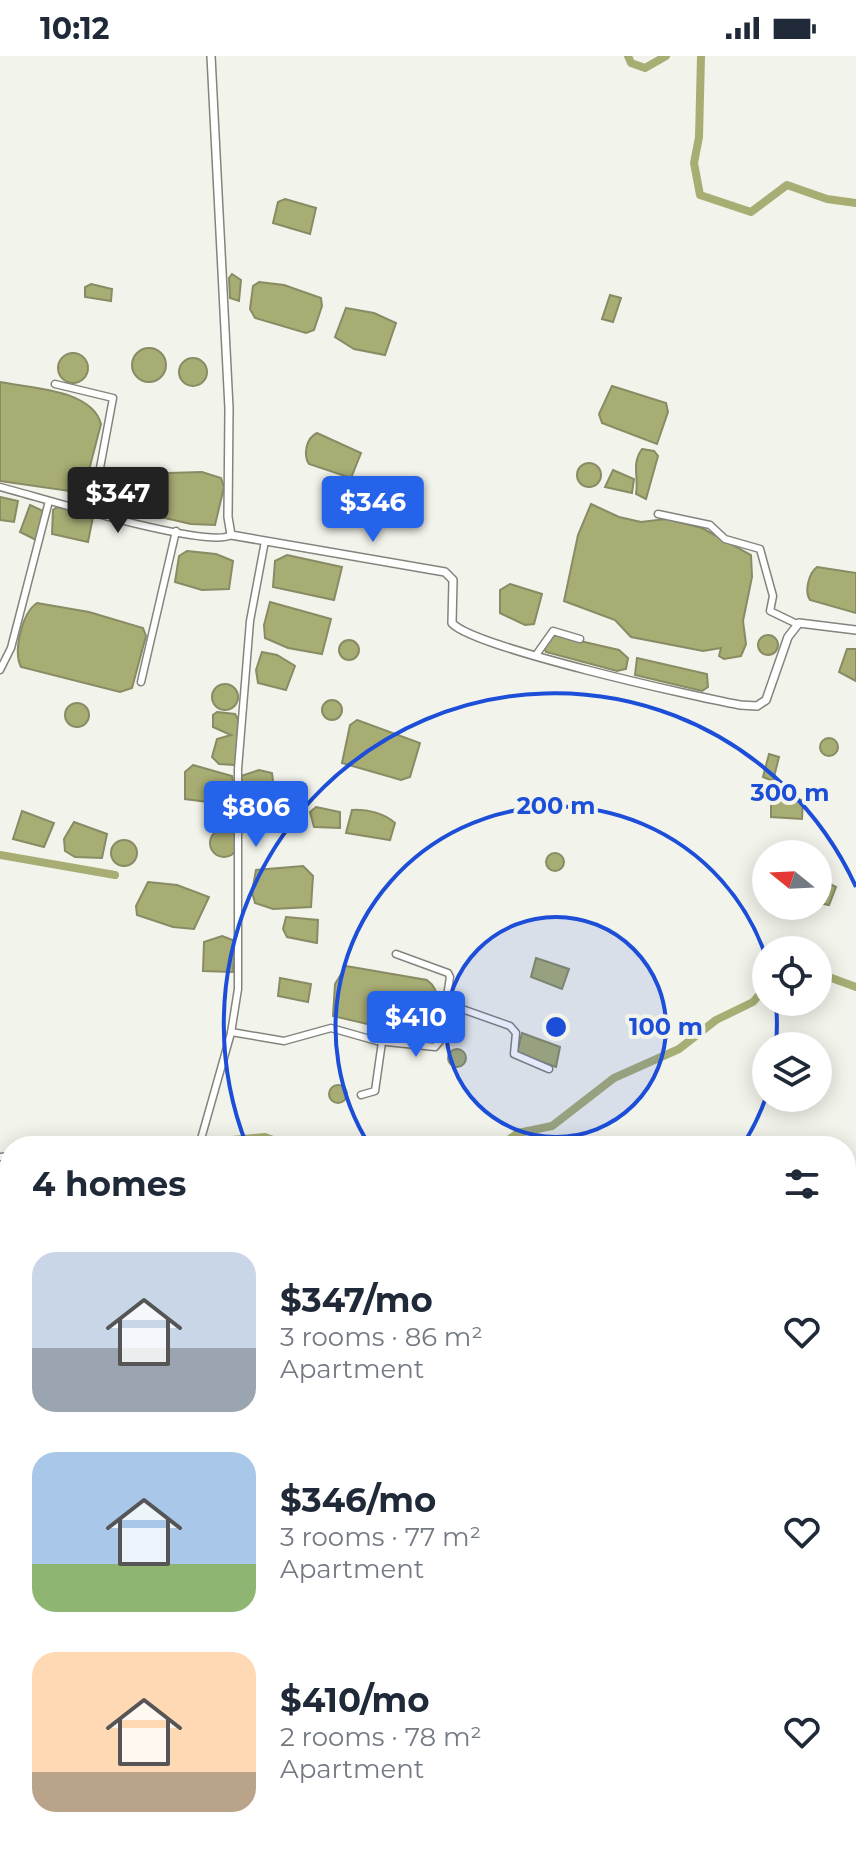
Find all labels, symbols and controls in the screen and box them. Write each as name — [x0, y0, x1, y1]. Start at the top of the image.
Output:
text: 10:12 — [40, 10, 109, 47]
pin: $347 — [71, 467, 165, 535]
pin: $346 — [326, 476, 420, 544]
text: $347 — [86, 477, 150, 509]
text: $346 — [340, 486, 406, 518]
text: 300 m — [750, 778, 829, 807]
pin: $806 — [209, 781, 303, 849]
text: $806 — [222, 791, 290, 823]
text: 200 m — [517, 791, 595, 820]
north arrow — [752, 840, 832, 920]
map controls — [752, 840, 832, 1112]
button: locate — [752, 936, 832, 1016]
pin: $410 — [369, 991, 463, 1059]
text: $410 — [385, 1001, 447, 1033]
text: 100 m — [629, 1012, 703, 1041]
centre of rings — [542, 1013, 570, 1041]
button: layers — [752, 1032, 832, 1112]
icon: filters — [780, 1162, 824, 1206]
text: 4 homes — [32, 1163, 186, 1205]
text: $347/mo — [280, 1279, 433, 1321]
icon: home — [96, 1284, 192, 1380]
icon: heart — [780, 1310, 824, 1354]
text: 3 rooms · 86 m² — [280, 1321, 483, 1353]
text: Apartment — [280, 1353, 424, 1385]
text: $346/mo — [280, 1479, 436, 1521]
icon: home — [96, 1484, 192, 1580]
icon: heart — [780, 1510, 824, 1554]
text: 3 rooms · 77 m² — [280, 1521, 481, 1553]
text: Apartment — [280, 1553, 424, 1585]
text: $410/mo — [280, 1679, 430, 1721]
icon: home — [96, 1684, 192, 1780]
icon: heart — [780, 1710, 824, 1754]
text: 2 rooms · 78 m² — [280, 1721, 482, 1753]
text: Apartment — [280, 1753, 424, 1785]

